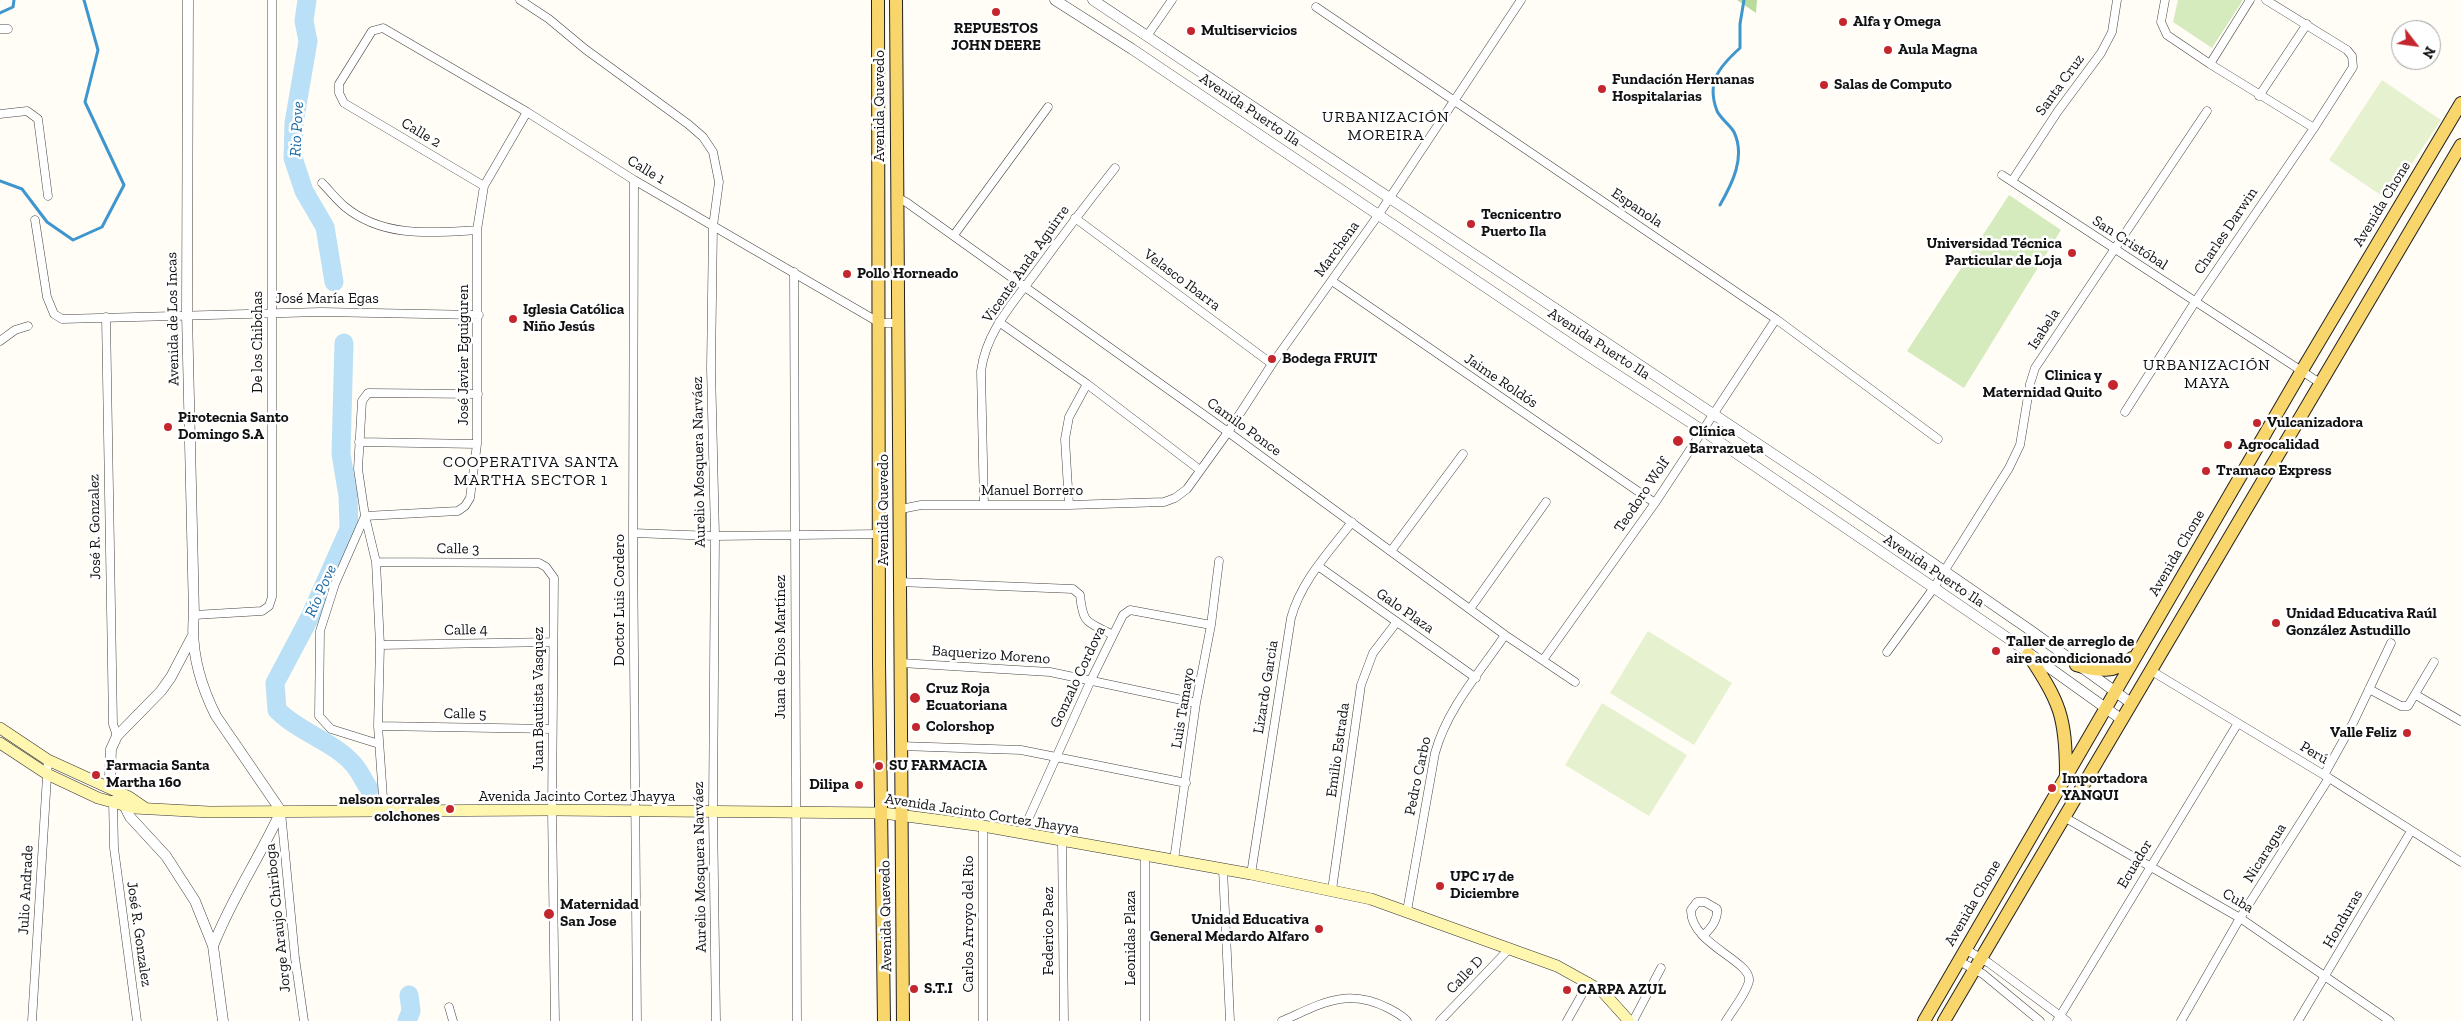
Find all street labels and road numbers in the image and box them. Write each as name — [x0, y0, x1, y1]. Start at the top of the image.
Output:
street label: Avenida Quevedo — [871, 50, 889, 162]
street label: Santa Cruz — [2032, 51, 2088, 119]
street label: Avenida Puerto Ila — [1196, 69, 1304, 151]
street label: Calle 2 — [398, 114, 444, 152]
street label: Calle 1 — [624, 152, 668, 188]
street label: Avenida Chone — [2349, 158, 2415, 250]
street label: Espanola — [1608, 184, 1666, 232]
street label: Charles Darwin — [2190, 184, 2262, 278]
street label: Vicente Anda Aguirre — [979, 202, 1073, 326]
street label: San Cristóbal — [2089, 212, 2171, 274]
street label: Marchena — [1311, 217, 1363, 281]
street label: Velasco Ibarra — [1140, 245, 1224, 315]
street label: Avenida de Los Incas — [163, 252, 183, 386]
street label: José Javier Eguiguren — [455, 284, 473, 426]
street label: José María Egas — [275, 290, 379, 308]
street label: De los Chibchas — [249, 291, 267, 393]
street label: Avenida Puerto Ila — [1545, 304, 1653, 384]
street label: Isabela — [2024, 305, 2064, 353]
street label: Jaime Roldós — [1461, 350, 1541, 412]
street label: Aurelio Mosquera Narváez — [689, 376, 709, 548]
street label: Camilo Ponce — [1203, 394, 1285, 460]
street label: Avenida Quevedo — [875, 454, 893, 566]
street label: Teodoro Wolf — [1610, 454, 1674, 536]
street label: José R. Gonzalez — [85, 474, 105, 580]
street label: Manuel Borrero — [981, 482, 1083, 500]
street label: Avenida Chone — [2145, 507, 2209, 599]
street label: Avenida Puerto Ila — [1880, 530, 1988, 612]
street label: Doctor Luis Cordero — [611, 534, 629, 666]
street label: Calle 3 — [436, 540, 480, 558]
street label: Juan de Dios Martínez — [772, 575, 790, 719]
street label: Galo Plaza — [1372, 584, 1438, 638]
street label: Calle 4 — [444, 621, 488, 639]
street label: Gonzalo Cordova — [1047, 623, 1109, 731]
street label: Juan Bautista Vasquez — [530, 627, 548, 771]
street label: Lizardo Garcia — [1250, 639, 1282, 735]
street label: Baquerizo Moreno — [931, 642, 1051, 668]
street label: Luis Tamayo — [1168, 666, 1198, 750]
street label: Emilio Estrada — [1322, 702, 1354, 798]
street label: Calle 5 — [443, 705, 487, 723]
street label: Pedro Carbo — [1401, 735, 1435, 817]
street label: Perú — [2296, 738, 2332, 768]
street label: Aurelio Mosquera Narváez — [690, 781, 710, 953]
street label: Avenida Jacinto Cortez Jhayya — [479, 788, 675, 806]
street label: Avenida Jacinto Cortez Jhayya — [883, 790, 1081, 838]
street label: Nicaragua — [2240, 820, 2290, 886]
street label: Ecuador — [2113, 836, 2157, 892]
street label: Jorge Araujo Chiriboga — [261, 843, 295, 993]
street label: Julio Andrade — [15, 845, 37, 935]
street label: Carlos Arroyo del Rio — [960, 856, 978, 992]
street label: Avenida Chone — [1941, 857, 2005, 949]
street label: Avenida Quevedo — [876, 860, 896, 972]
street label: José R. Gonzalez — [123, 880, 155, 988]
street label: Cuba — [2219, 885, 2257, 917]
street label: Federico Paez — [1040, 887, 1058, 975]
street label: Honduras — [2319, 887, 2367, 951]
street label: Leonidas Plaza — [1122, 890, 1140, 986]
street label: Calle D — [1443, 952, 1487, 998]

